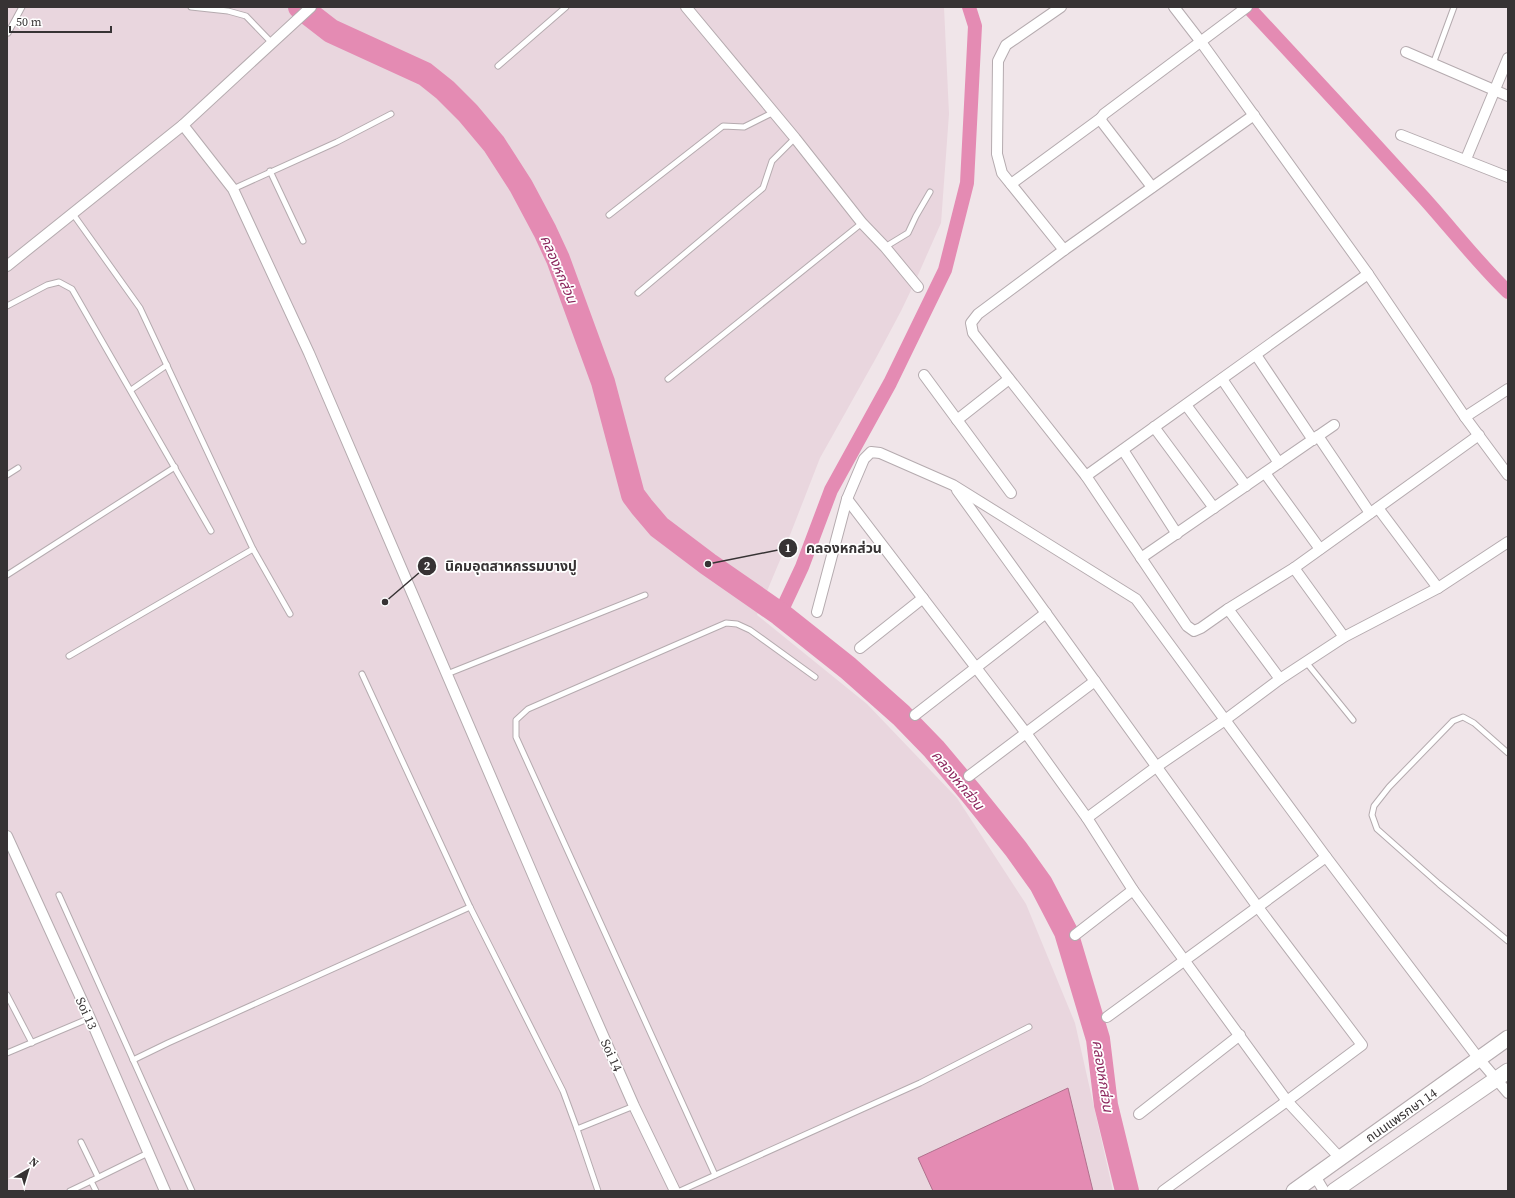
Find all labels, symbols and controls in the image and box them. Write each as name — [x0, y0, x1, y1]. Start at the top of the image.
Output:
scale bar — [10, 8, 111, 34]
text: 50 m — [16, 14, 42, 30]
water label: คลองหกส่วน — [536, 232, 583, 307]
callout: คลองหกส่วน — [778, 535, 890, 561]
text: คลองหกส่วน — [806, 538, 882, 558]
text: 1 — [785, 540, 791, 556]
callout: นิคมอุตสาหกรรมบางปู — [417, 553, 585, 579]
text: นิคมอุตสาหกรรมบางปู — [445, 556, 577, 576]
text: 2 — [424, 558, 431, 574]
water label: คลองหกส่วน — [927, 746, 990, 815]
street label: Soi 13 — [72, 994, 101, 1032]
street label: Soi 14 — [597, 1036, 626, 1075]
water label: คลองหกส่วน — [1087, 1039, 1119, 1115]
street label: ถนนแพรกษา 14 — [1362, 1084, 1441, 1146]
north arrow — [8, 1150, 48, 1190]
text: N — [26, 1154, 42, 1171]

